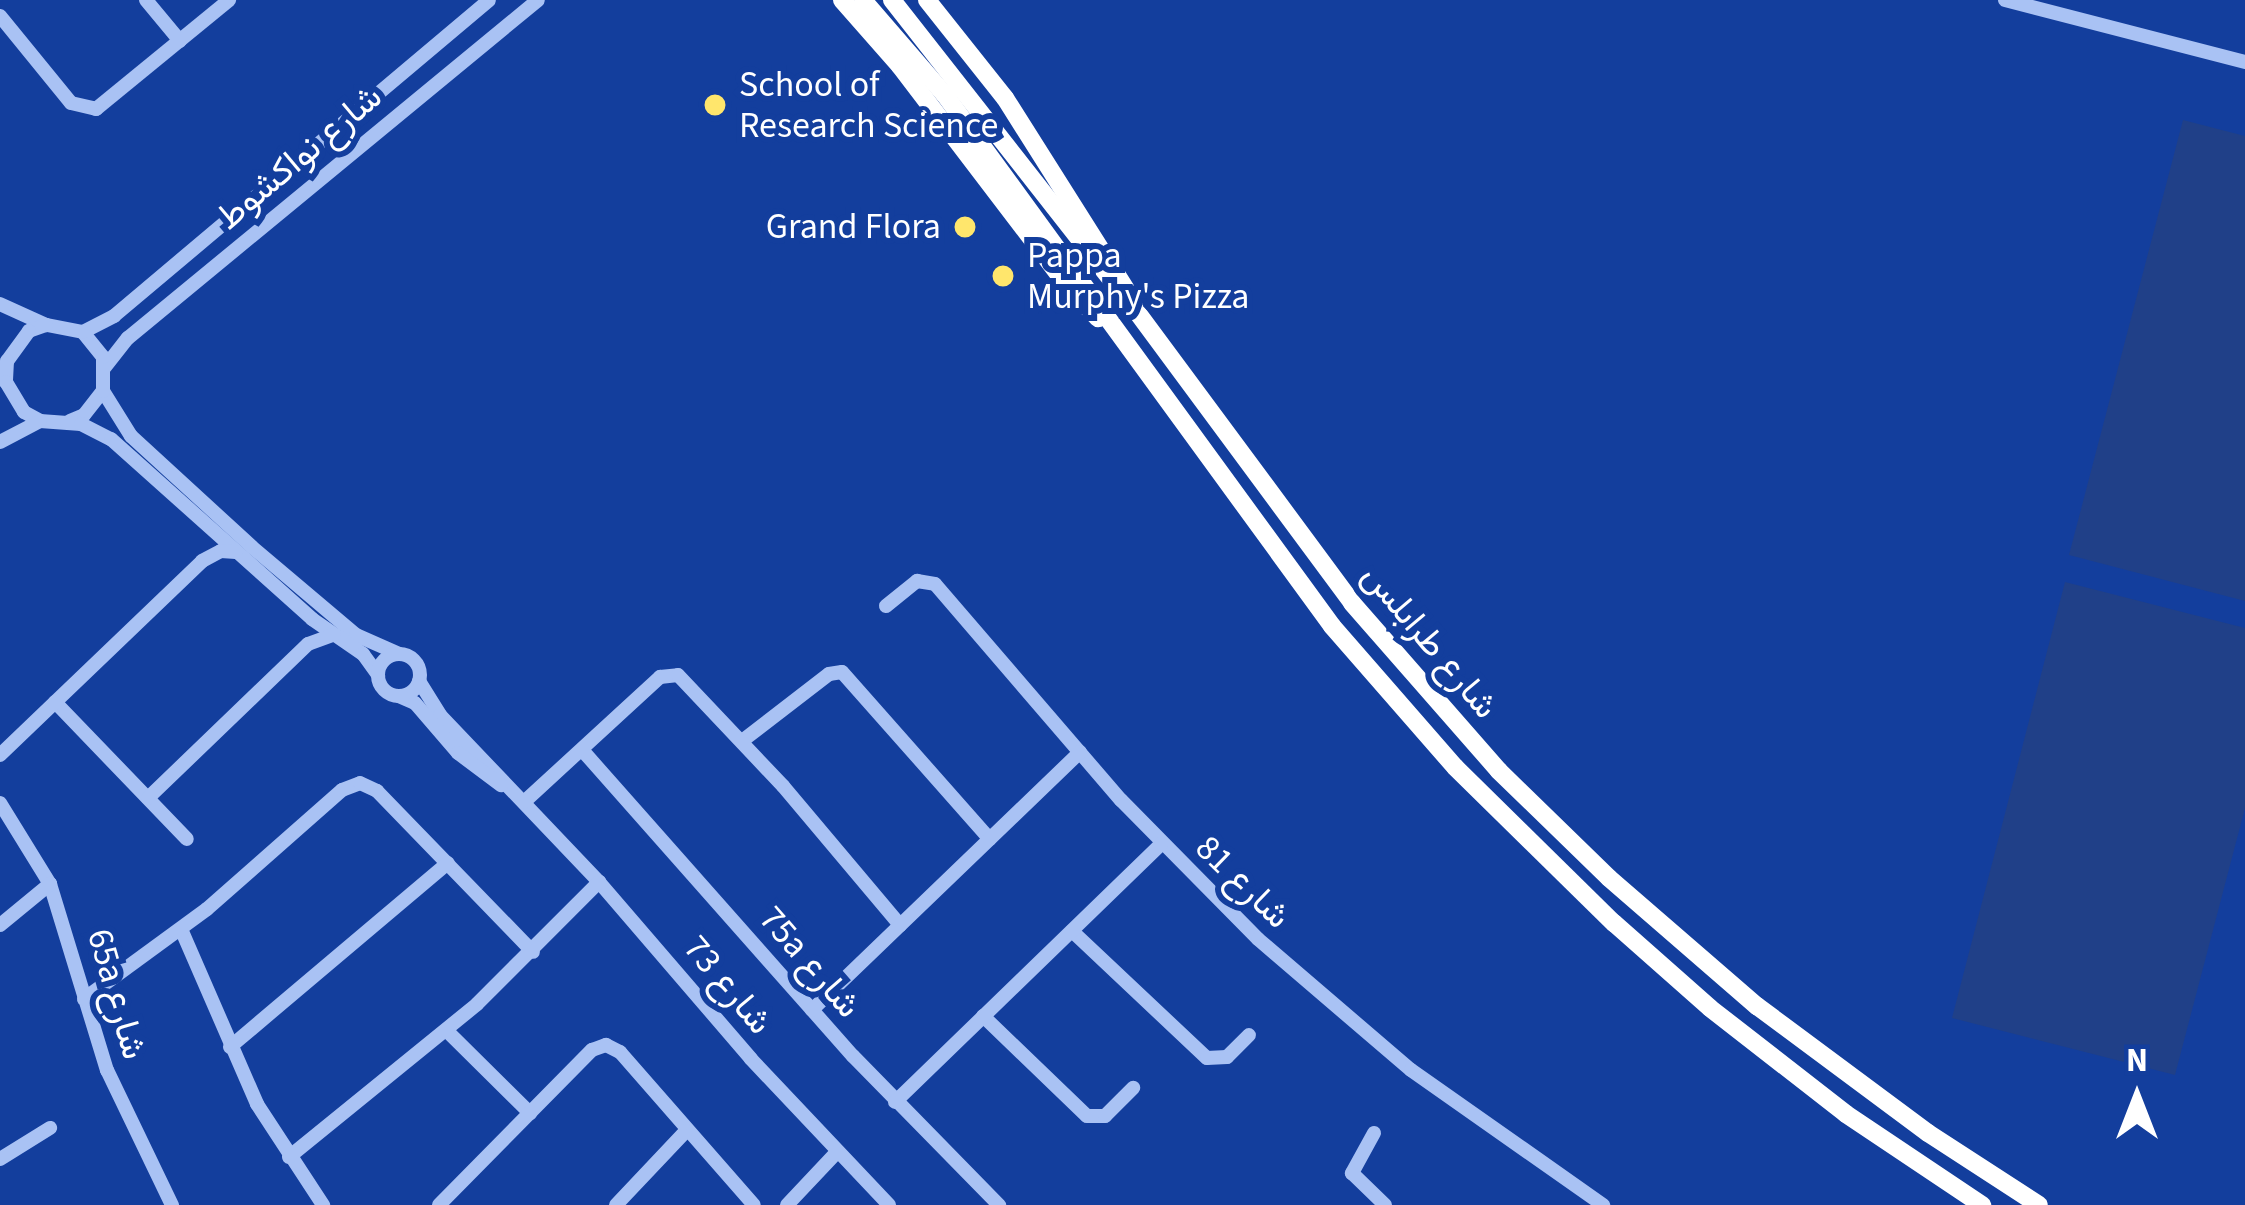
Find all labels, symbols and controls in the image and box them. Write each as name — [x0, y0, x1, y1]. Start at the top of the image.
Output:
place label: School of Research Science — [739, 62, 998, 147]
street label: شارع نواكشوط — [207, 75, 391, 239]
marker: School of Research Science — [702, 92, 728, 118]
place label: Grand Flora — [766, 205, 941, 249]
marker: Grand Flora — [952, 214, 978, 240]
place label: Pappa Murphy's Pizza — [1027, 233, 1249, 318]
marker: Pappa Murphy's Pizza — [990, 263, 1016, 289]
street label: شارع طرابلس — [1353, 555, 1507, 727]
street label: شارع 81 — [1186, 826, 1300, 938]
street label: 75a شارع — [750, 897, 870, 1027]
street label: 65a شارع — [78, 924, 156, 1064]
street label: شارع 73 — [674, 927, 782, 1043]
north arrow — [2077, 1037, 2197, 1157]
text: N — [2126, 1037, 2148, 1084]

